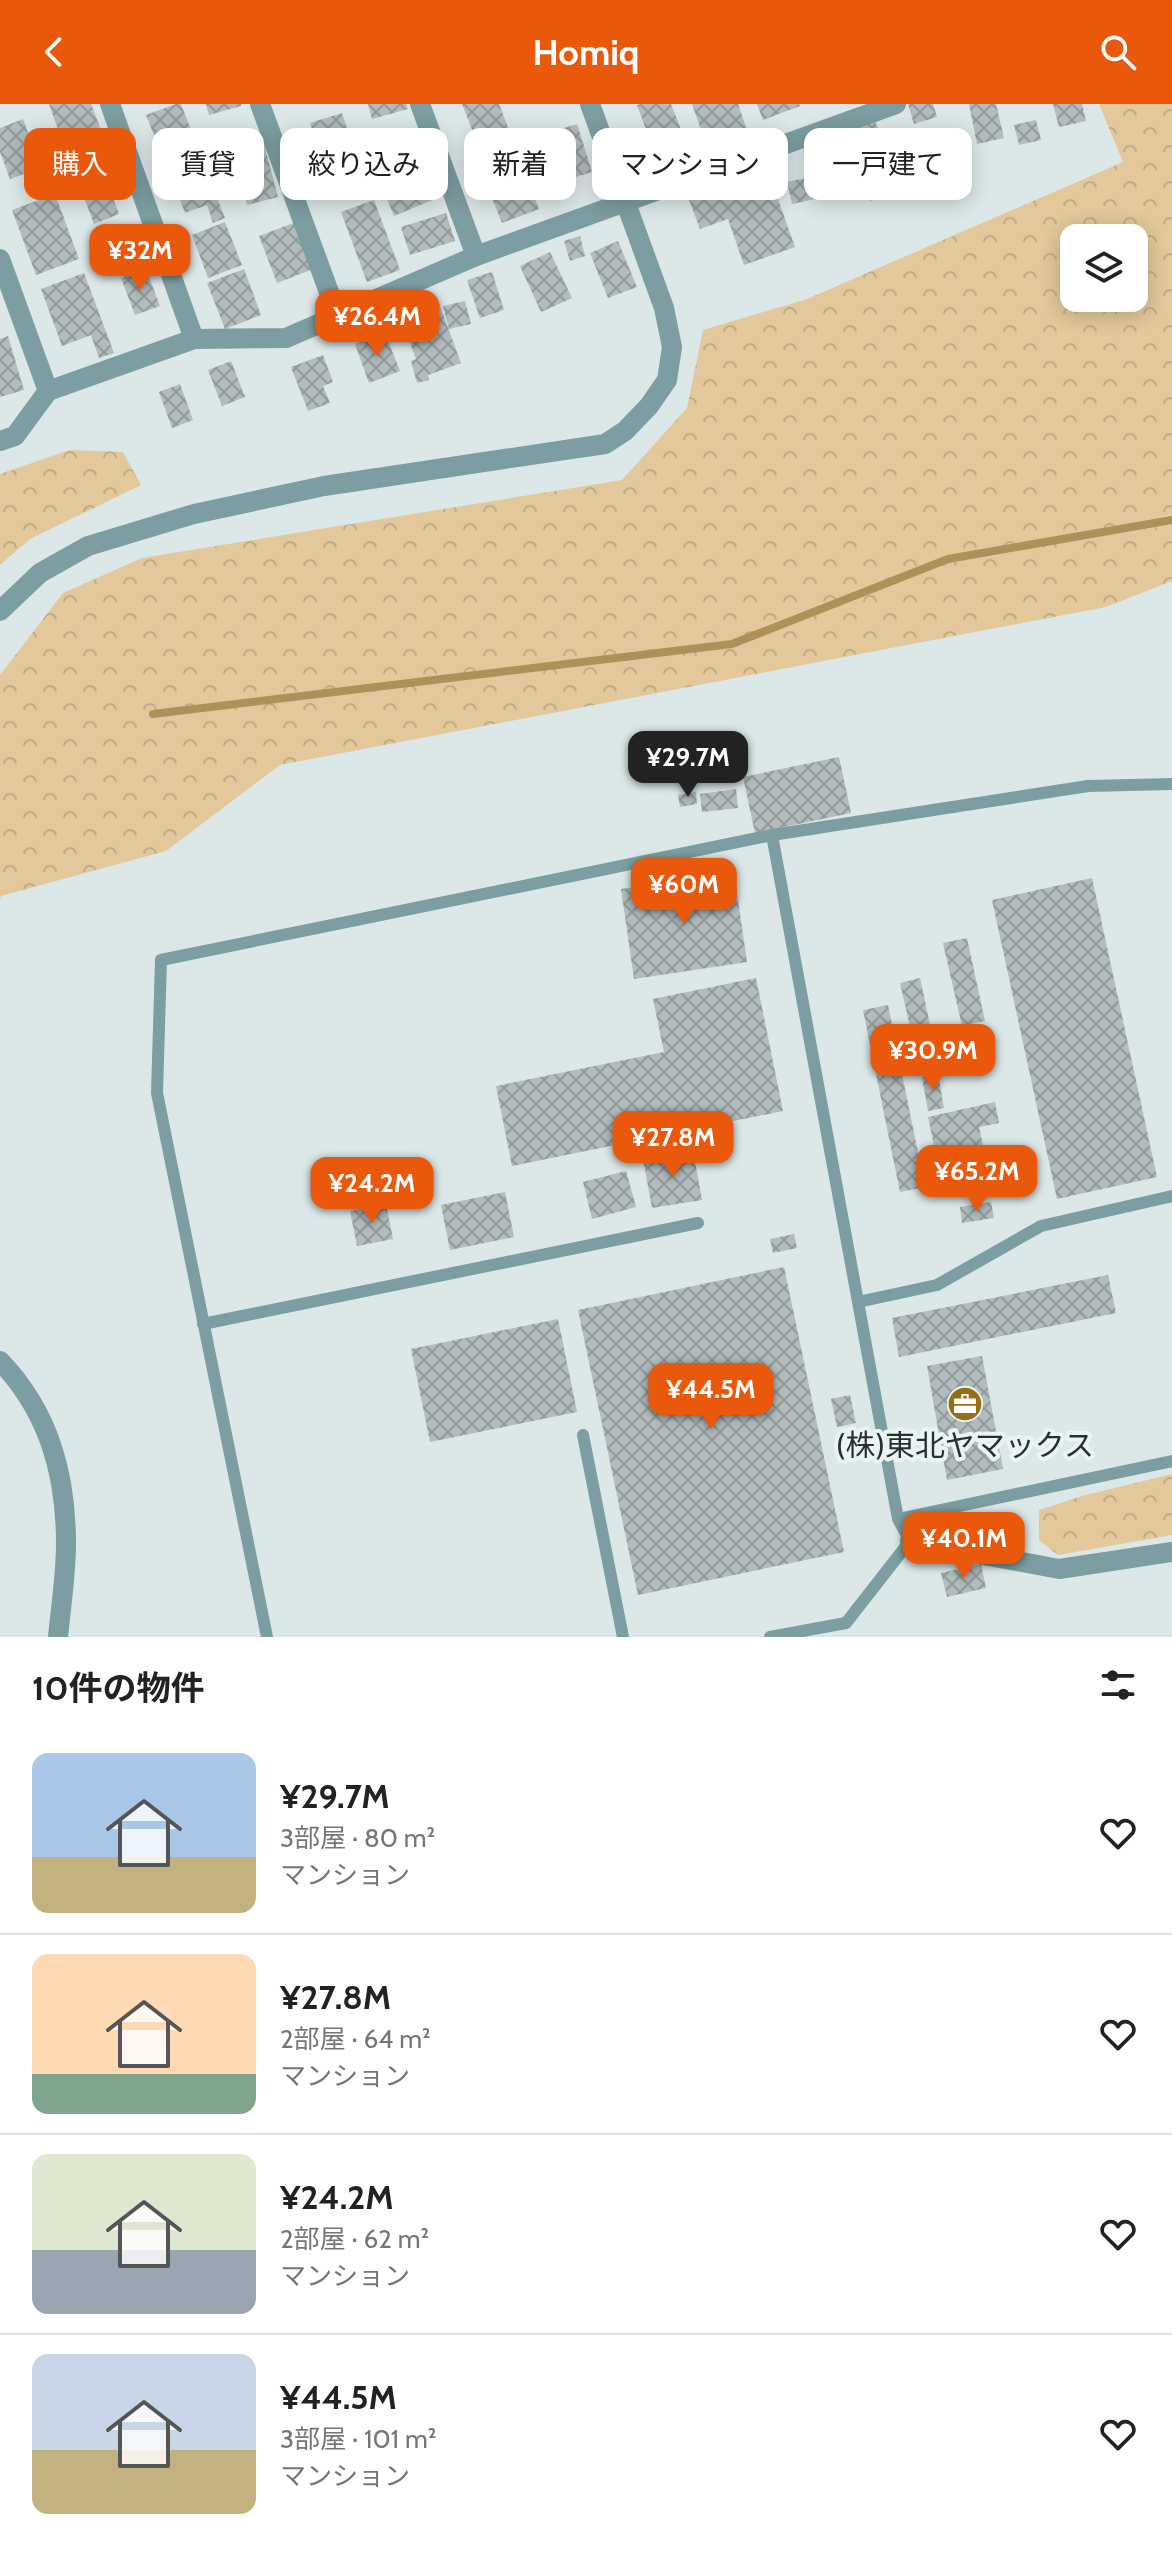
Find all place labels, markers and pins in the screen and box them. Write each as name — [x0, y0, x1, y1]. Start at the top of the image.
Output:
pin: ¥32M — [93, 224, 187, 292]
pin: ¥26.4M — [312, 290, 442, 358]
pin: ¥29.7M — [623, 731, 753, 799]
pin: ¥60M — [637, 858, 731, 926]
pin: ¥30.9M — [868, 1024, 998, 1092]
pin: ¥27.8M — [608, 1111, 738, 1179]
pin: ¥65.2M — [912, 1145, 1042, 1213]
pin: ¥24.2M — [307, 1157, 437, 1225]
pin: ¥44.5M — [646, 1363, 776, 1431]
office icon: (株)東北ヤマックス — [946, 1385, 984, 1423]
place label: (株)東北ヤマックス — [836, 1427, 1094, 1464]
pin: ¥40.1M — [899, 1512, 1029, 1580]

